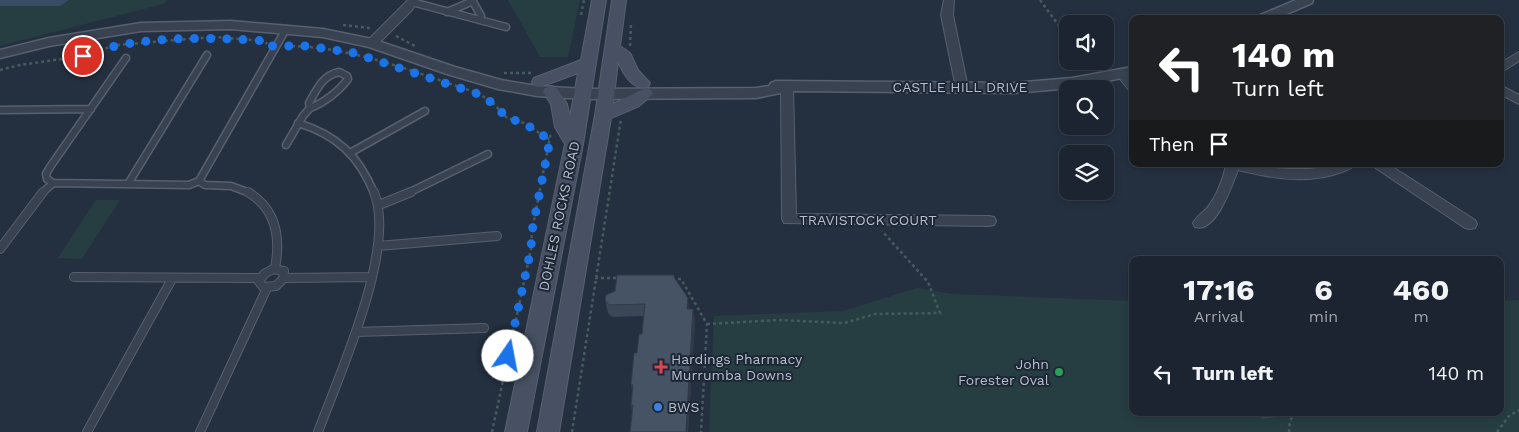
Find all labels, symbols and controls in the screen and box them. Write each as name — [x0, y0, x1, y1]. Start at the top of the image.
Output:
map controls — [1059, 15, 1114, 200]
button: sound — [1059, 15, 1114, 70]
text: 140 m — [1232, 34, 1335, 76]
pin — [62, 35, 104, 77]
icon: left — [1149, 35, 1214, 100]
icon: arrive — [69, 42, 97, 70]
text: Turn left — [1232, 76, 1324, 101]
street label: CASTLE HILL DRIVE — [893, 79, 1028, 95]
button: search — [1059, 80, 1114, 135]
icon: arrive — [1205, 130, 1233, 158]
text: Then — [1149, 133, 1195, 156]
street label: DOHLES ROCKS ROAD — [535, 140, 583, 292]
button: layers — [1059, 145, 1114, 200]
street label: TRAVISTOCK COURT — [799, 212, 937, 228]
text: 17:16 — [1183, 272, 1254, 307]
text: 6 — [1314, 272, 1333, 307]
text: 460 — [1392, 272, 1450, 307]
text: Arrival — [1194, 307, 1244, 326]
text: min — [1309, 307, 1338, 326]
text: m — [1413, 307, 1429, 326]
position arrow — [481, 329, 533, 381]
place label: Hardings Pharmacy Murrumba Downs — [671, 351, 803, 383]
place label: John Forester Oval — [958, 356, 1050, 388]
icon: left — [1149, 360, 1177, 388]
marker: Hardings Pharmacy Murrumba Downs — [655, 361, 667, 373]
text: Turn left — [1192, 362, 1273, 385]
text: 140 m — [1429, 362, 1484, 385]
marker: John Forester Oval — [1053, 366, 1065, 378]
place label: BWS — [668, 399, 699, 415]
marker: BWS — [652, 401, 664, 413]

